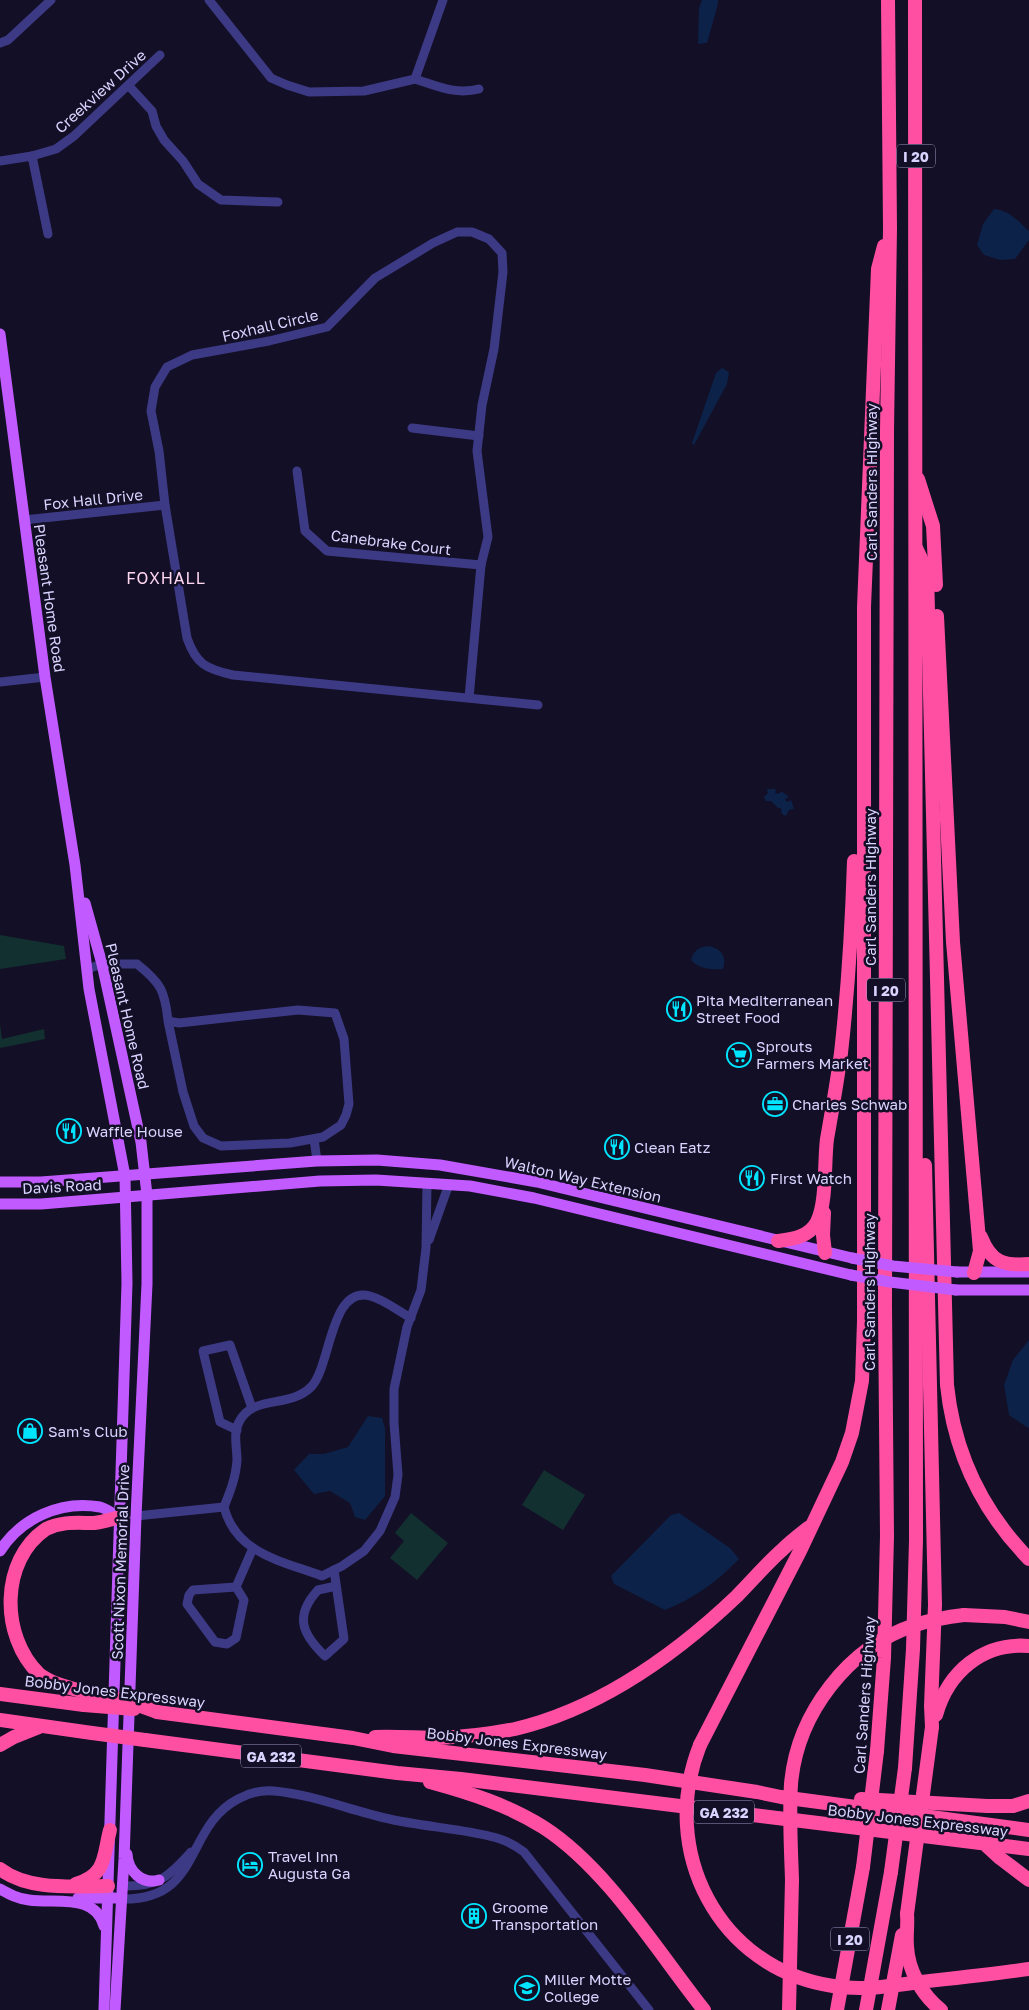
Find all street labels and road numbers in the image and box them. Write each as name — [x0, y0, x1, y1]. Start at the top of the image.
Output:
street label: Creekview Drive — [51, 45, 149, 136]
road number: I 20 — [897, 144, 935, 168]
street label: Foxhall Circle — [220, 305, 320, 345]
street label: Carl Sanders Highway — [862, 402, 880, 561]
street label: Fox Hall Drive — [42, 485, 144, 513]
street label: Pleasant Home Road — [31, 523, 69, 673]
street label: Canebrake Court — [330, 526, 452, 558]
street label: Carl Sanders Highway — [861, 807, 879, 966]
street label: Pleasant Home Road — [102, 941, 154, 1091]
road number: I 20 — [867, 978, 905, 1002]
street label: Walton Way Extension — [503, 1152, 663, 1206]
street label: Davis Road — [22, 1175, 102, 1197]
street label: Carl Sanders Highway — [860, 1212, 878, 1371]
street label: Scott Nixon Memorial Drive — [108, 1464, 132, 1660]
street label: Carl Sanders Highway — [850, 1615, 879, 1774]
street label: Bobby Jones Expressway — [24, 1671, 207, 1711]
street label: Bobby Jones Expressway — [426, 1723, 609, 1763]
road number: GA 232 — [241, 1744, 301, 1768]
road number: GA 232 — [694, 1800, 754, 1824]
street label: Bobby Jones Expressway — [827, 1800, 1010, 1840]
road number: I 20 — [831, 1928, 869, 1950]

